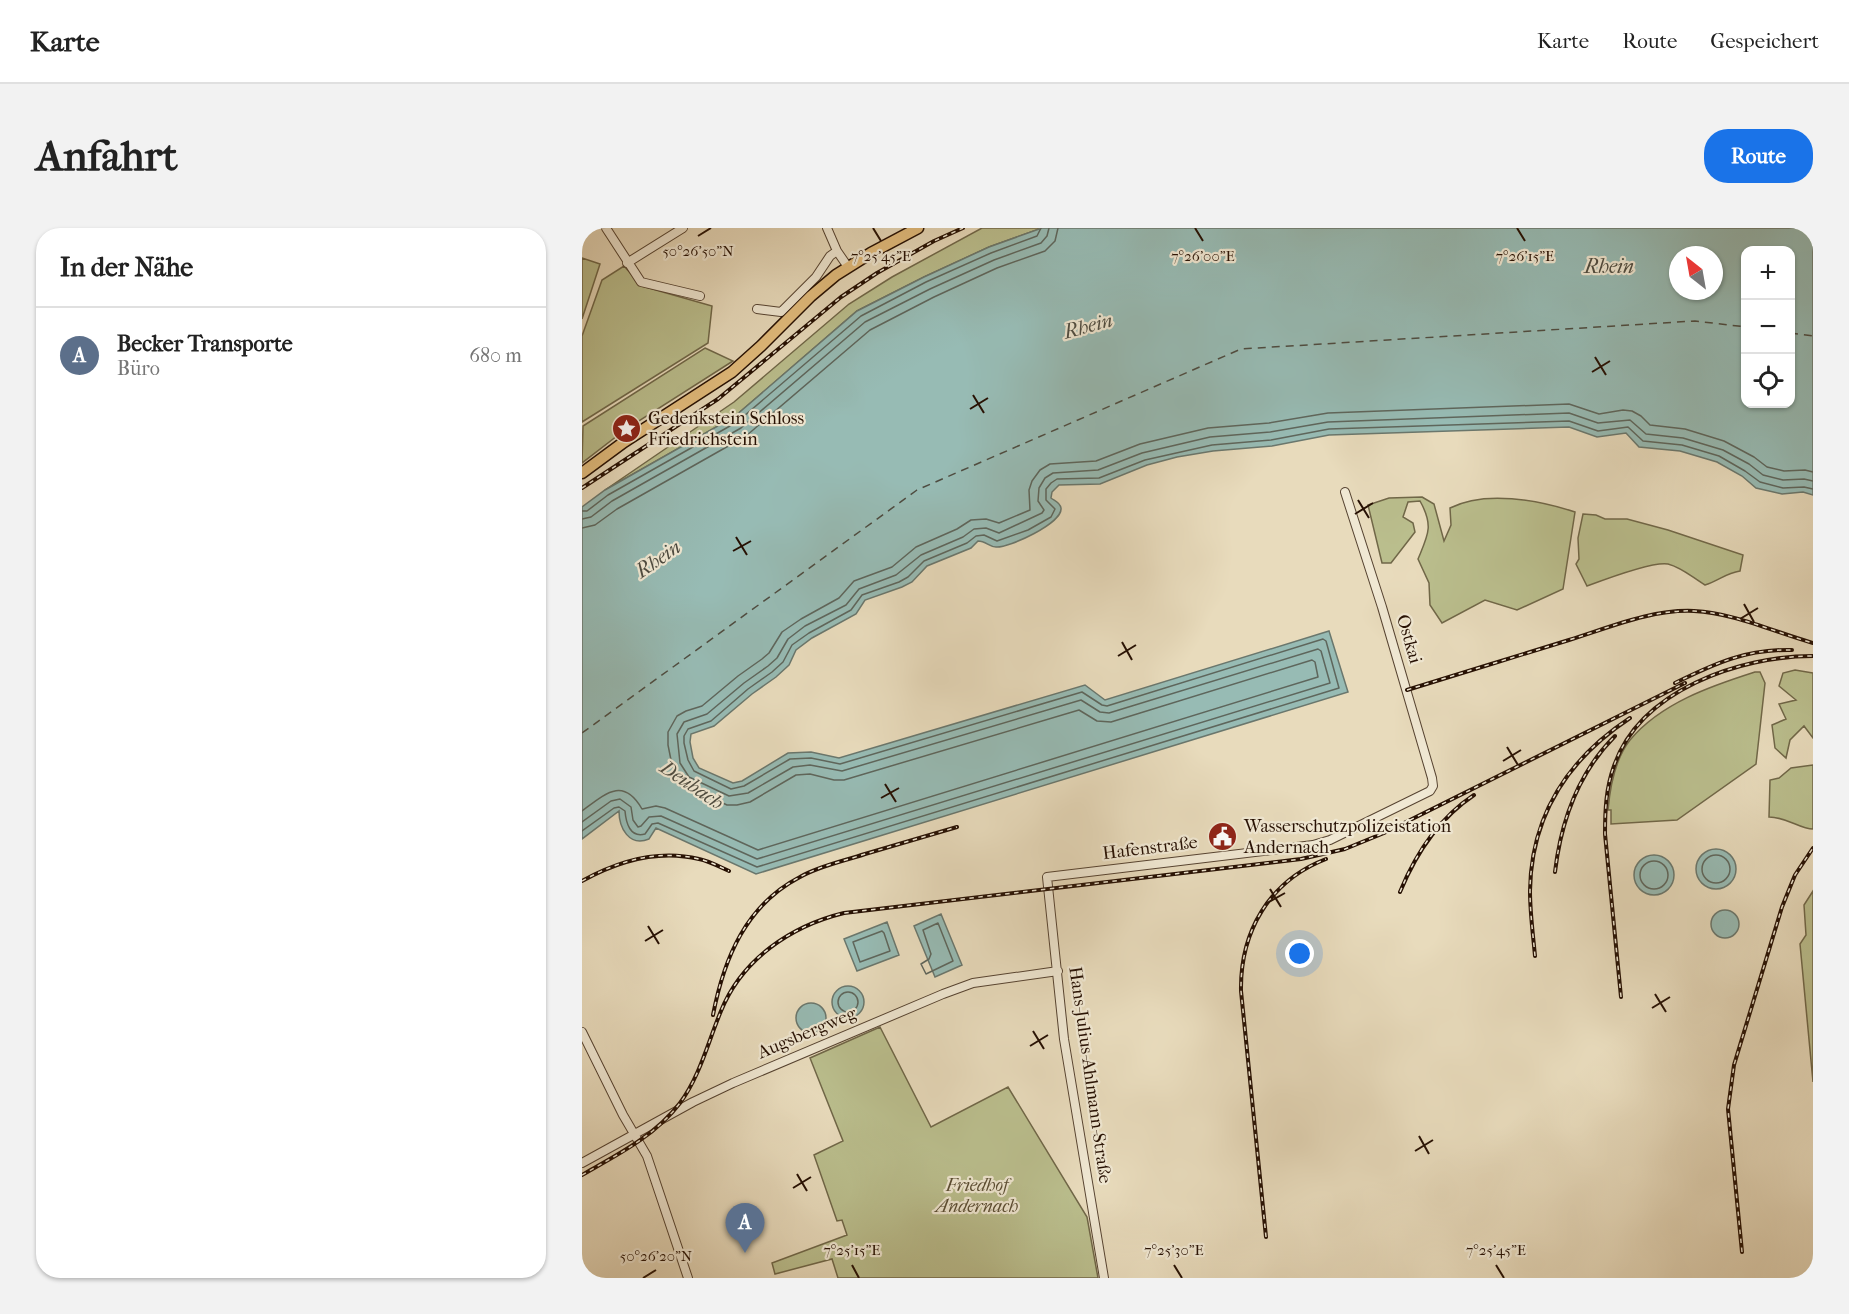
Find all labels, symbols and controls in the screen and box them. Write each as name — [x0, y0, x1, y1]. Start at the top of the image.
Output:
text: Karte — [30, 25, 100, 58]
text: Karte — [1537, 29, 1589, 53]
text: Route — [1622, 29, 1677, 53]
text: Gespeichert — [1710, 29, 1819, 53]
button: Route — [1704, 129, 1813, 183]
text: Anfahrt — [36, 132, 178, 181]
text: 50°26'50"N — [662, 242, 734, 260]
north arrow — [1669, 246, 1723, 300]
map controls — [1741, 246, 1795, 408]
button: + — [1741, 246, 1795, 300]
text: 7°25'45"E — [851, 247, 911, 265]
text: 7°26'00"E — [1171, 247, 1235, 265]
text: 7°26'15"E — [1496, 247, 1554, 265]
text: In der Nähe — [60, 252, 193, 283]
water label: Rhein — [1582, 255, 1634, 278]
button: − — [1741, 300, 1795, 354]
water label: Rhein — [1059, 308, 1115, 344]
text: Becker Transporte — [117, 331, 293, 357]
text: A — [73, 344, 86, 367]
text: 680 m — [469, 344, 522, 367]
button: locate — [1741, 354, 1795, 408]
text: Büro — [117, 357, 160, 380]
place label: Gedenkstein Schloss Friedrichstein — [648, 408, 805, 450]
place icon: Gedenkstein Schloss Friedrichstein — [611, 412, 643, 444]
water label: Rhein — [629, 535, 685, 584]
street label: Ostkai — [1392, 612, 1426, 667]
water label: Deubach — [654, 754, 728, 814]
place label: Wasserschutzpolizeistation Andernach — [1243, 816, 1452, 858]
public building icon: Wasserschutzpolizeistation Andernach — [1207, 820, 1239, 852]
street label: Hafenstraße — [1101, 832, 1199, 864]
your location — [1285, 939, 1314, 968]
street label: Hans-Julius-Ahlmann-Straße — [1064, 965, 1116, 1185]
street label: Augsbergweg — [753, 1003, 860, 1064]
park label: Friedhof Andernach — [934, 1175, 1018, 1217]
pin: A — [726, 1204, 764, 1253]
text: 7°25'15"E — [824, 1241, 880, 1259]
text: 7°25'30"E — [1144, 1241, 1204, 1259]
text: 7°25'45"E — [1466, 1241, 1526, 1259]
text: 50°26'20"N — [620, 1247, 693, 1265]

